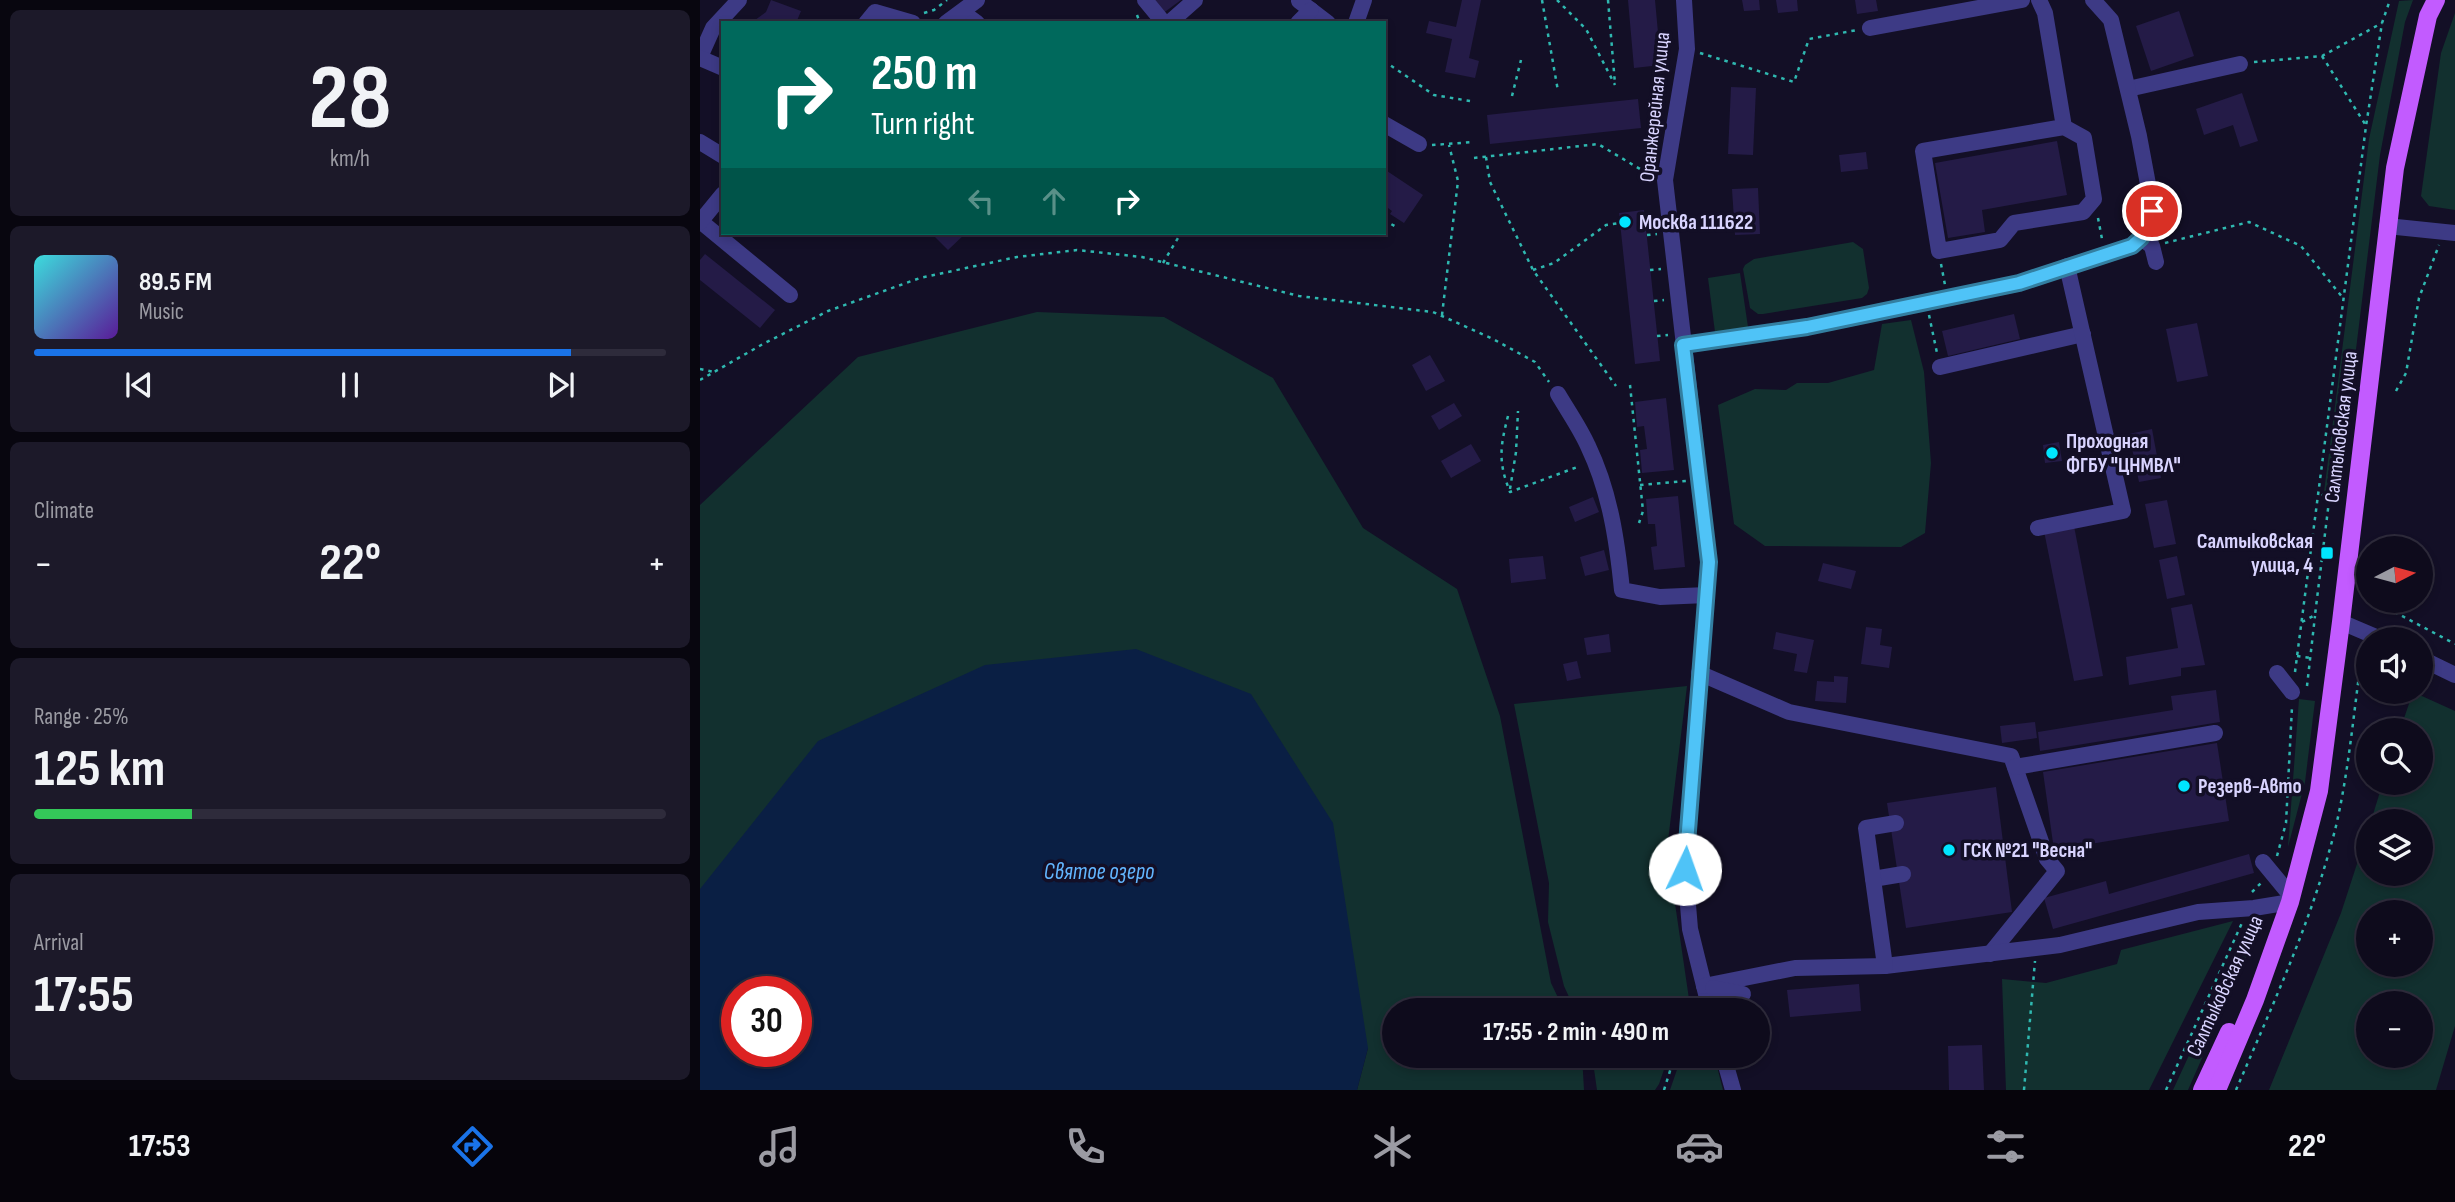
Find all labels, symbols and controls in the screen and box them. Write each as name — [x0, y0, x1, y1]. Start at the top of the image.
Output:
street label: Оранжерейная улица — [1635, 31, 1675, 183]
text: 28 — [309, 45, 391, 154]
text: 250 m — [871, 45, 977, 104]
icon: right — [756, 49, 847, 140]
text: Turn right — [871, 105, 975, 144]
text: km/h — [330, 145, 370, 173]
pin — [2122, 181, 2182, 241]
icon: left — [962, 182, 1000, 220]
icon: ahead — [1035, 182, 1073, 220]
icon: right — [1108, 182, 1146, 220]
icon: arrive — [2133, 192, 2171, 230]
place label: Москва 111622 — [1639, 210, 1753, 235]
marker: Москва 111622 — [1617, 214, 1633, 230]
text: 89.5 FM — [139, 267, 212, 298]
text: Music — [139, 298, 184, 326]
street label: Салтыковская улица — [2319, 350, 2363, 504]
icon: previous — [120, 366, 158, 404]
icon: pause — [331, 366, 369, 404]
icon: next — [542, 366, 580, 404]
place label: Проходная ФГБУ "ЦНМВЛ" — [2066, 429, 2181, 478]
marker: Проходная ФГБУ "ЦНМВЛ" — [2044, 445, 2060, 461]
text: Climate — [34, 497, 94, 525]
place label: Салтыковская улица, 4 — [2197, 529, 2313, 578]
text: 22° — [319, 532, 381, 595]
north arrow — [2356, 536, 2432, 612]
map controls — [2356, 536, 2433, 1068]
text: − — [34, 542, 53, 587]
text: + — [647, 542, 666, 587]
marker: Салтыковская улица, 4 — [2319, 545, 2335, 561]
button: sound — [2356, 627, 2433, 704]
text: Range · 25% — [34, 703, 129, 731]
button: search — [2356, 718, 2433, 795]
text: 125 km — [34, 738, 165, 801]
place label: Резерв-Авто — [2198, 774, 2302, 799]
marker: Резерв-Авто — [2176, 778, 2192, 794]
button: layers — [2356, 809, 2433, 886]
position arrow — [1648, 832, 1722, 906]
place label: ГСК №21 "Весна" — [1963, 838, 2092, 863]
marker: ГСК №21 "Весна" — [1941, 842, 1957, 858]
water label: Святое озеро — [1044, 858, 1155, 886]
button: + — [2356, 900, 2433, 977]
street label: Салтыковская улица — [2181, 911, 2269, 1061]
text: Arrival — [34, 929, 83, 957]
text: 17:55 — [34, 964, 134, 1027]
speed limit sign: 30 — [721, 976, 812, 1067]
button: − — [2356, 991, 2433, 1068]
text: 17:55 · 2 min · 490 m — [1483, 1017, 1669, 1048]
icon: directions — [448, 1122, 497, 1171]
icon: music — [755, 1122, 804, 1171]
icon: phone — [1061, 1122, 1110, 1171]
icon: climate — [1368, 1122, 1417, 1171]
icon: car — [1675, 1122, 1724, 1171]
icon: filters — [1981, 1122, 2030, 1171]
text: 17:53 — [129, 1127, 190, 1166]
text: 22° — [2288, 1127, 2326, 1166]

